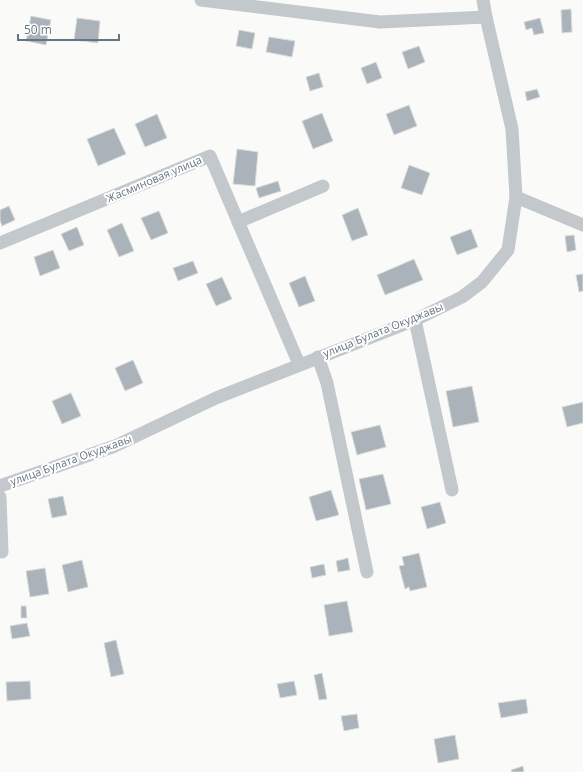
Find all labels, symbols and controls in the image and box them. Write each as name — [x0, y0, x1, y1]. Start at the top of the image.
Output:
scale bar — [18, 16, 119, 42]
text: 50 m — [24, 21, 52, 38]
street label: Жасминовая улица — [104, 152, 204, 205]
street label: улица Булата Окуджавы — [320, 299, 445, 361]
street label: улица Булата Окуджавы — [8, 431, 134, 489]

